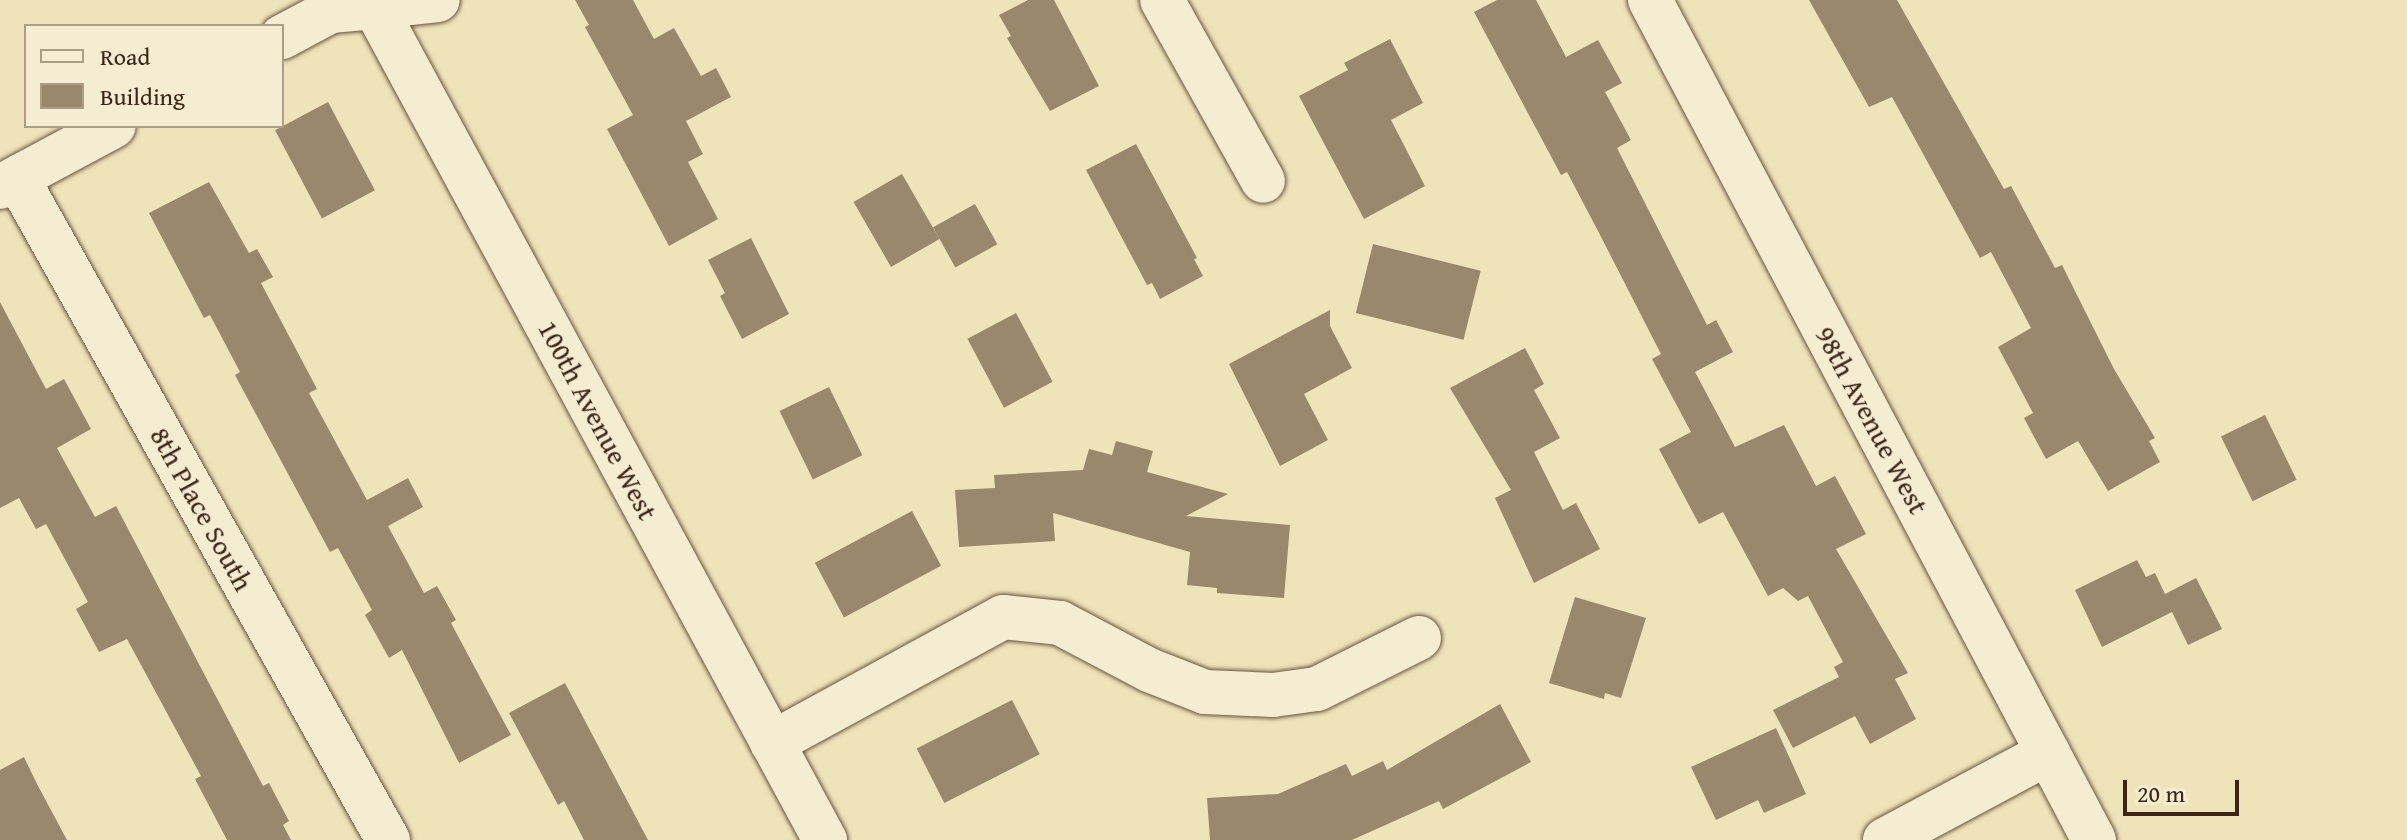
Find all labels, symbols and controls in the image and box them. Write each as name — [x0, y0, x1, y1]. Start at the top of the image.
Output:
legend — [24, 24, 284, 128]
text: Road — [100, 39, 150, 74]
text: Building — [100, 79, 185, 114]
street label: 100th Avenue West — [531, 314, 665, 526]
street label: 98th Avenue West — [1808, 320, 1936, 520]
street label: 8th Place South — [143, 421, 261, 597]
scale bar — [2127, 764, 2243, 814]
text: 20 m — [2137, 776, 2185, 811]

